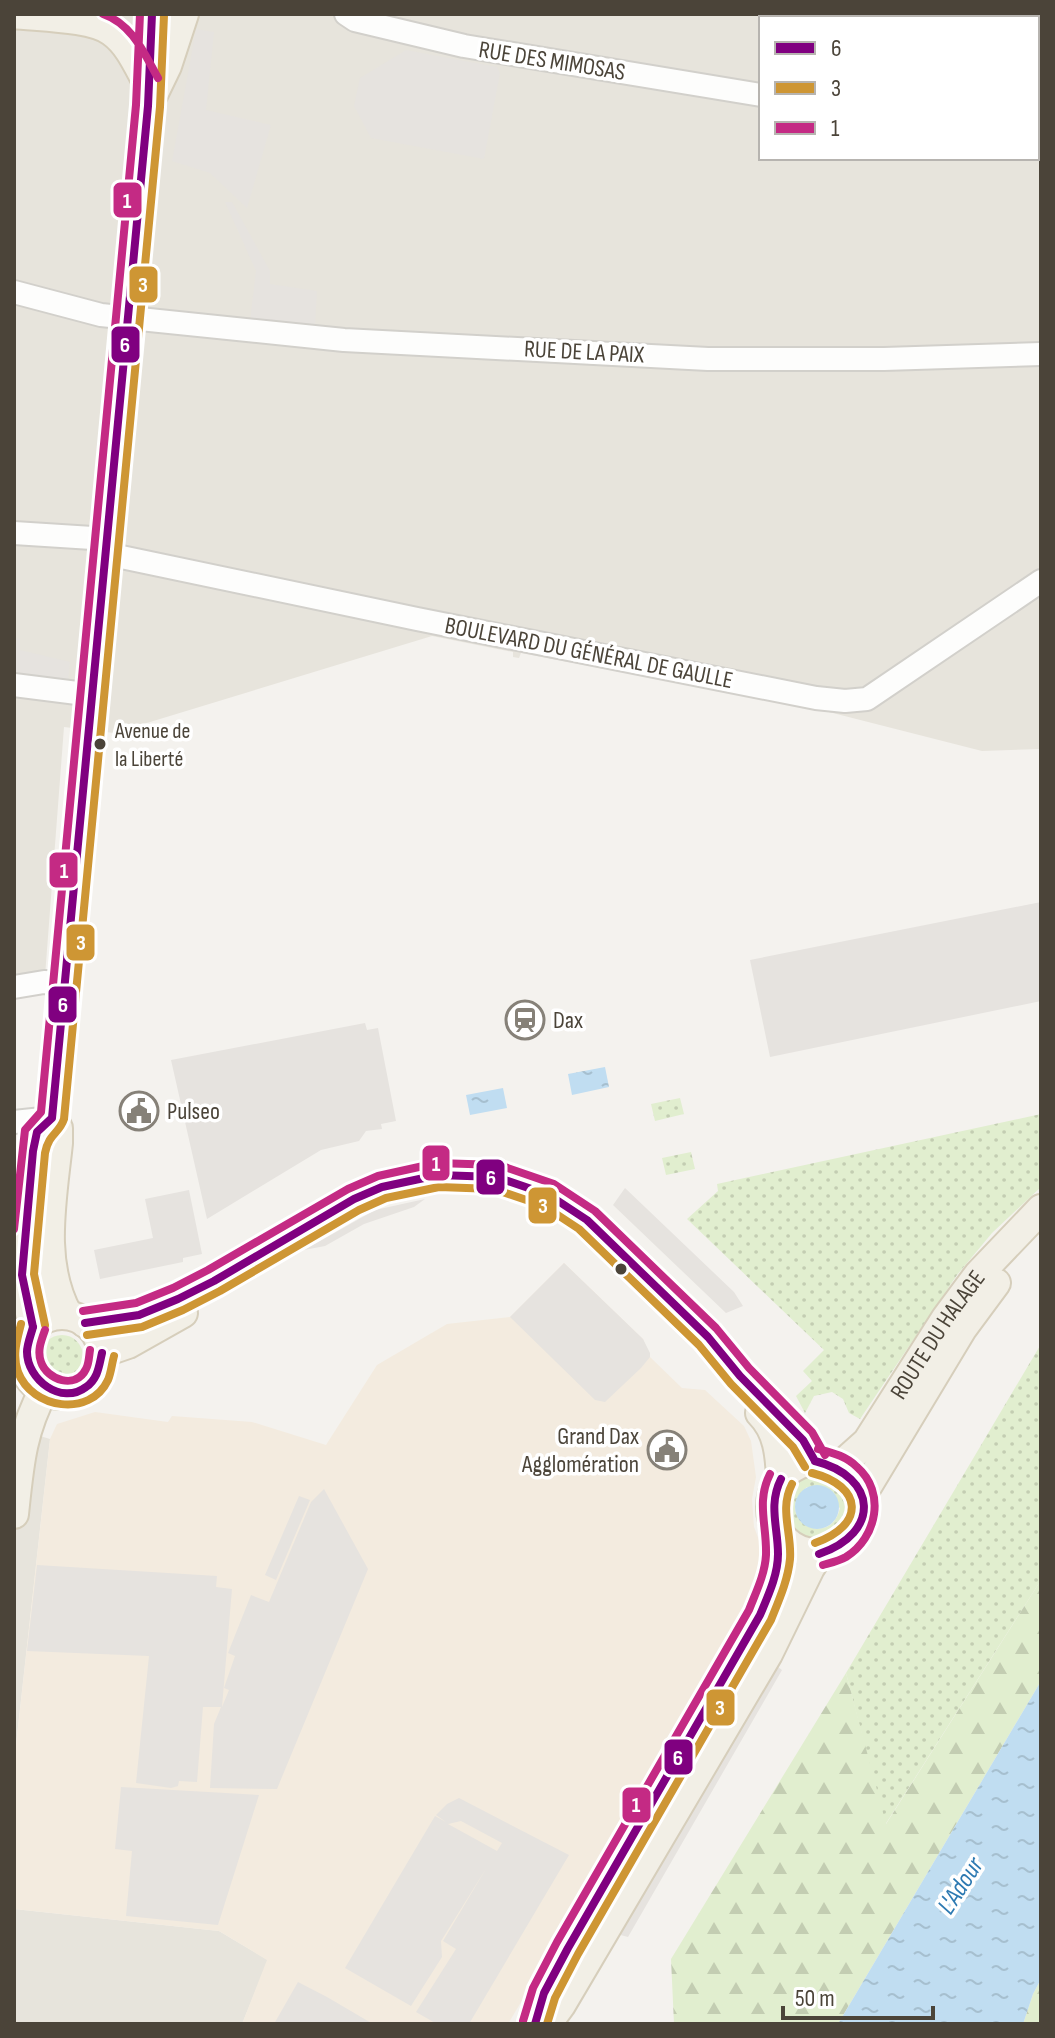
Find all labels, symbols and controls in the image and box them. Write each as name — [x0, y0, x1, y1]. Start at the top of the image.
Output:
legend — [759, 16, 1039, 160]
text: 6 — [831, 34, 842, 63]
street label: RUE DES MIMOSAS — [477, 35, 627, 87]
text: 3 — [831, 74, 841, 103]
text: 1 — [831, 114, 840, 143]
line badge: 1 — [112, 181, 143, 219]
text: 1 — [123, 188, 132, 215]
line badge: 3 — [128, 265, 159, 304]
text: 3 — [138, 272, 148, 299]
line badge: 6 — [110, 325, 141, 364]
text: 6 — [120, 332, 130, 359]
street label: RUE DE LA PAIX — [523, 334, 646, 370]
street label: BOULEVARD DU GÉNÉRAL DE GAULLE — [442, 611, 736, 695]
place label: Avenue de la Liberté — [114, 718, 190, 773]
marker: Avenue de la Liberté — [92, 736, 108, 752]
line badge: 1 — [48, 851, 79, 889]
text: 1 — [60, 858, 69, 885]
line badge: 3 — [65, 923, 96, 962]
text: 3 — [76, 930, 86, 957]
line badge: 6 — [47, 985, 78, 1024]
text: 6 — [58, 992, 68, 1019]
station icon: Dax — [504, 999, 546, 1041]
place label: Dax — [553, 1006, 583, 1035]
public building icon: Pulseo — [118, 1090, 160, 1132]
place label: Pulseo — [167, 1097, 220, 1126]
line badge: 1 — [421, 1144, 451, 1182]
text: 1 — [432, 1151, 441, 1178]
line badge: 6 — [475, 1158, 506, 1196]
text: 6 — [486, 1165, 496, 1192]
line badge: 3 — [527, 1186, 558, 1225]
text: 3 — [538, 1193, 548, 1220]
unlabelled marker — [613, 1261, 629, 1277]
street label: ROUTE DU HALAGE — [884, 1264, 991, 1404]
place label: Grand Dax Agglomération — [521, 1422, 639, 1479]
public building icon: Grand Dax Agglomération — [646, 1429, 688, 1471]
line badge: 3 — [705, 1688, 736, 1727]
text: 3 — [715, 1695, 725, 1722]
line badge: 6 — [663, 1738, 694, 1776]
text: 6 — [673, 1745, 683, 1772]
line badge: 1 — [621, 1786, 652, 1824]
text: 1 — [632, 1792, 641, 1819]
water label: L'Adour — [931, 1850, 992, 1920]
scale bar — [783, 1970, 933, 2020]
text: 50 m — [795, 1984, 835, 2013]

